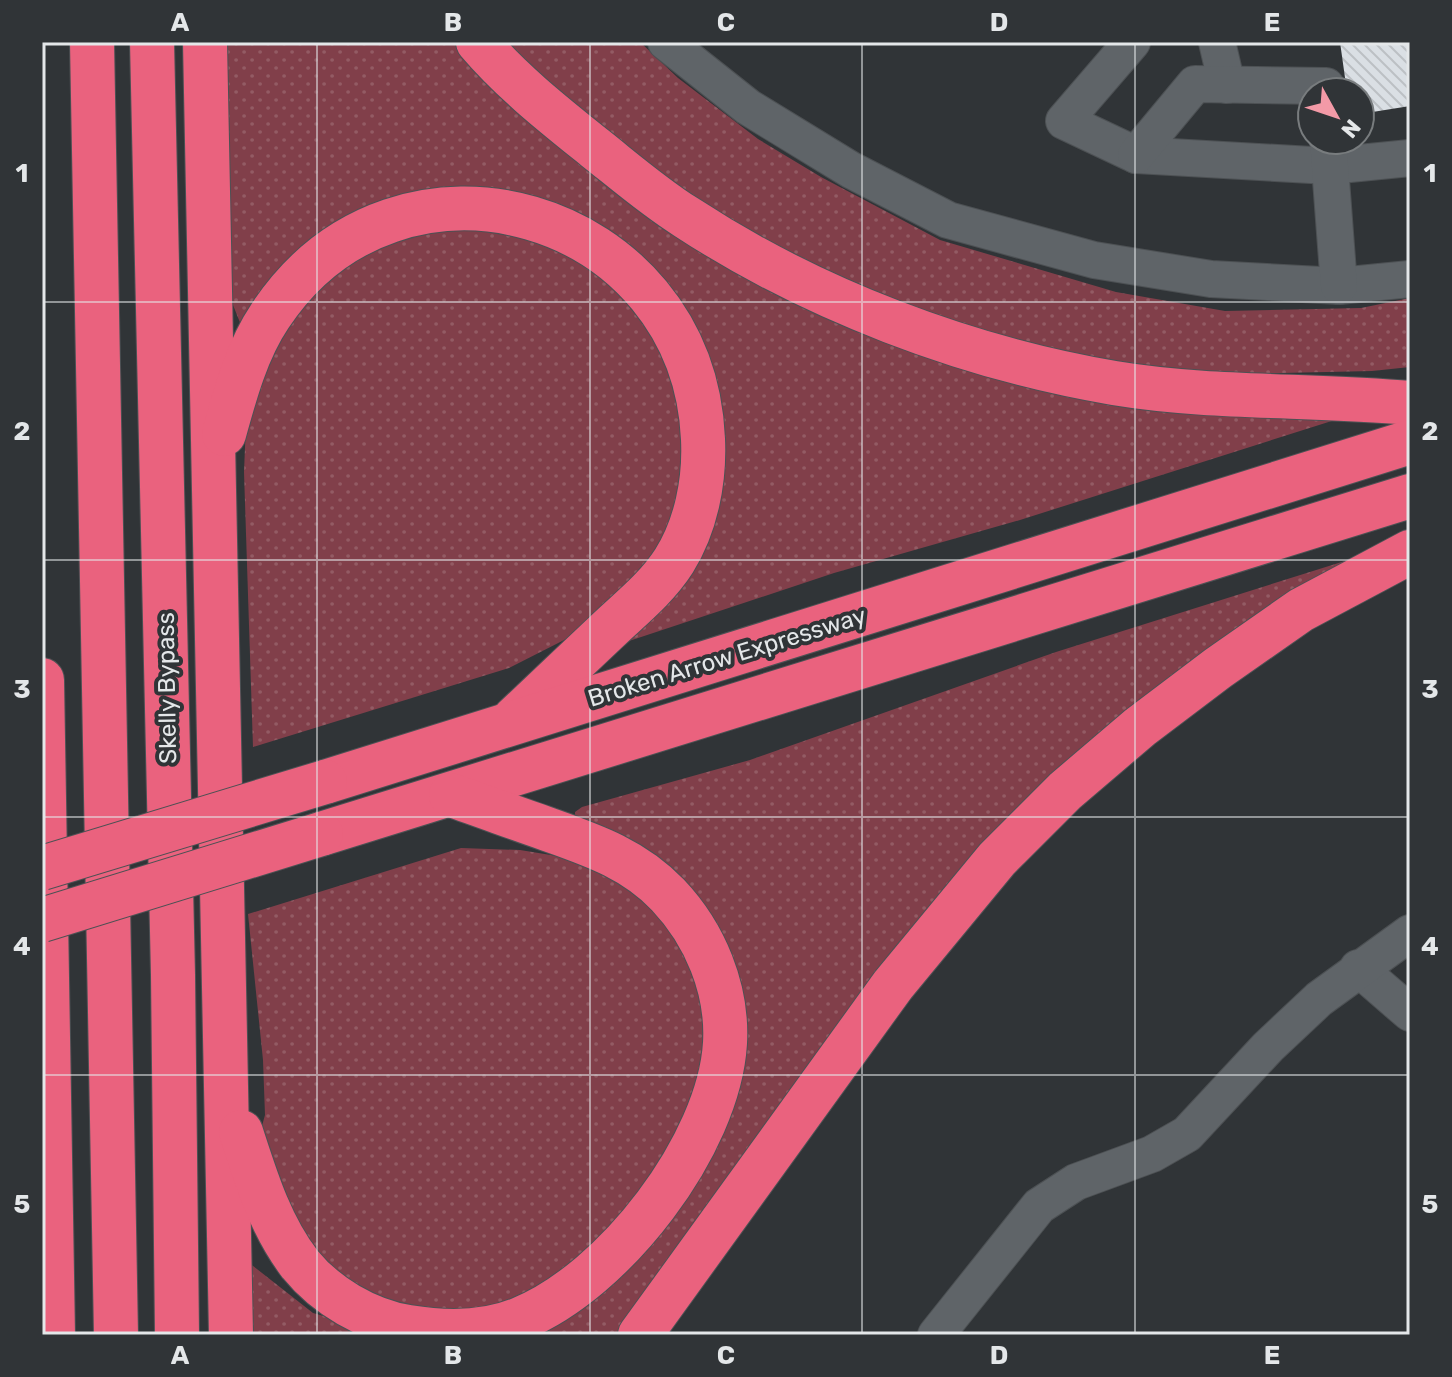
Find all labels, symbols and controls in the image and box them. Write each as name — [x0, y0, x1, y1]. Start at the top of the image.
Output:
text: A — [171, 7, 190, 38]
text: B — [444, 7, 462, 38]
text: C — [717, 7, 735, 38]
text: D — [990, 7, 1008, 38]
text: E — [1264, 7, 1280, 38]
north arrow — [1296, 76, 1376, 156]
text: N — [1336, 114, 1366, 143]
text: 1 — [16, 158, 28, 189]
text: 1 — [1424, 158, 1436, 189]
text: 2 — [14, 416, 30, 447]
text: 2 — [1422, 416, 1438, 447]
street label: Broken Arrow Expressway — [585, 601, 869, 713]
street label: Skelly Bypass — [152, 612, 182, 764]
text: 3 — [13, 674, 31, 705]
text: 3 — [1421, 674, 1439, 705]
text: 4 — [13, 931, 31, 962]
text: 4 — [1421, 931, 1439, 962]
text: 5 — [14, 1189, 30, 1220]
text: 5 — [1422, 1189, 1438, 1220]
text: A — [171, 1340, 190, 1371]
text: B — [444, 1340, 462, 1371]
text: C — [717, 1340, 735, 1371]
text: D — [990, 1340, 1008, 1371]
text: E — [1264, 1340, 1280, 1371]

